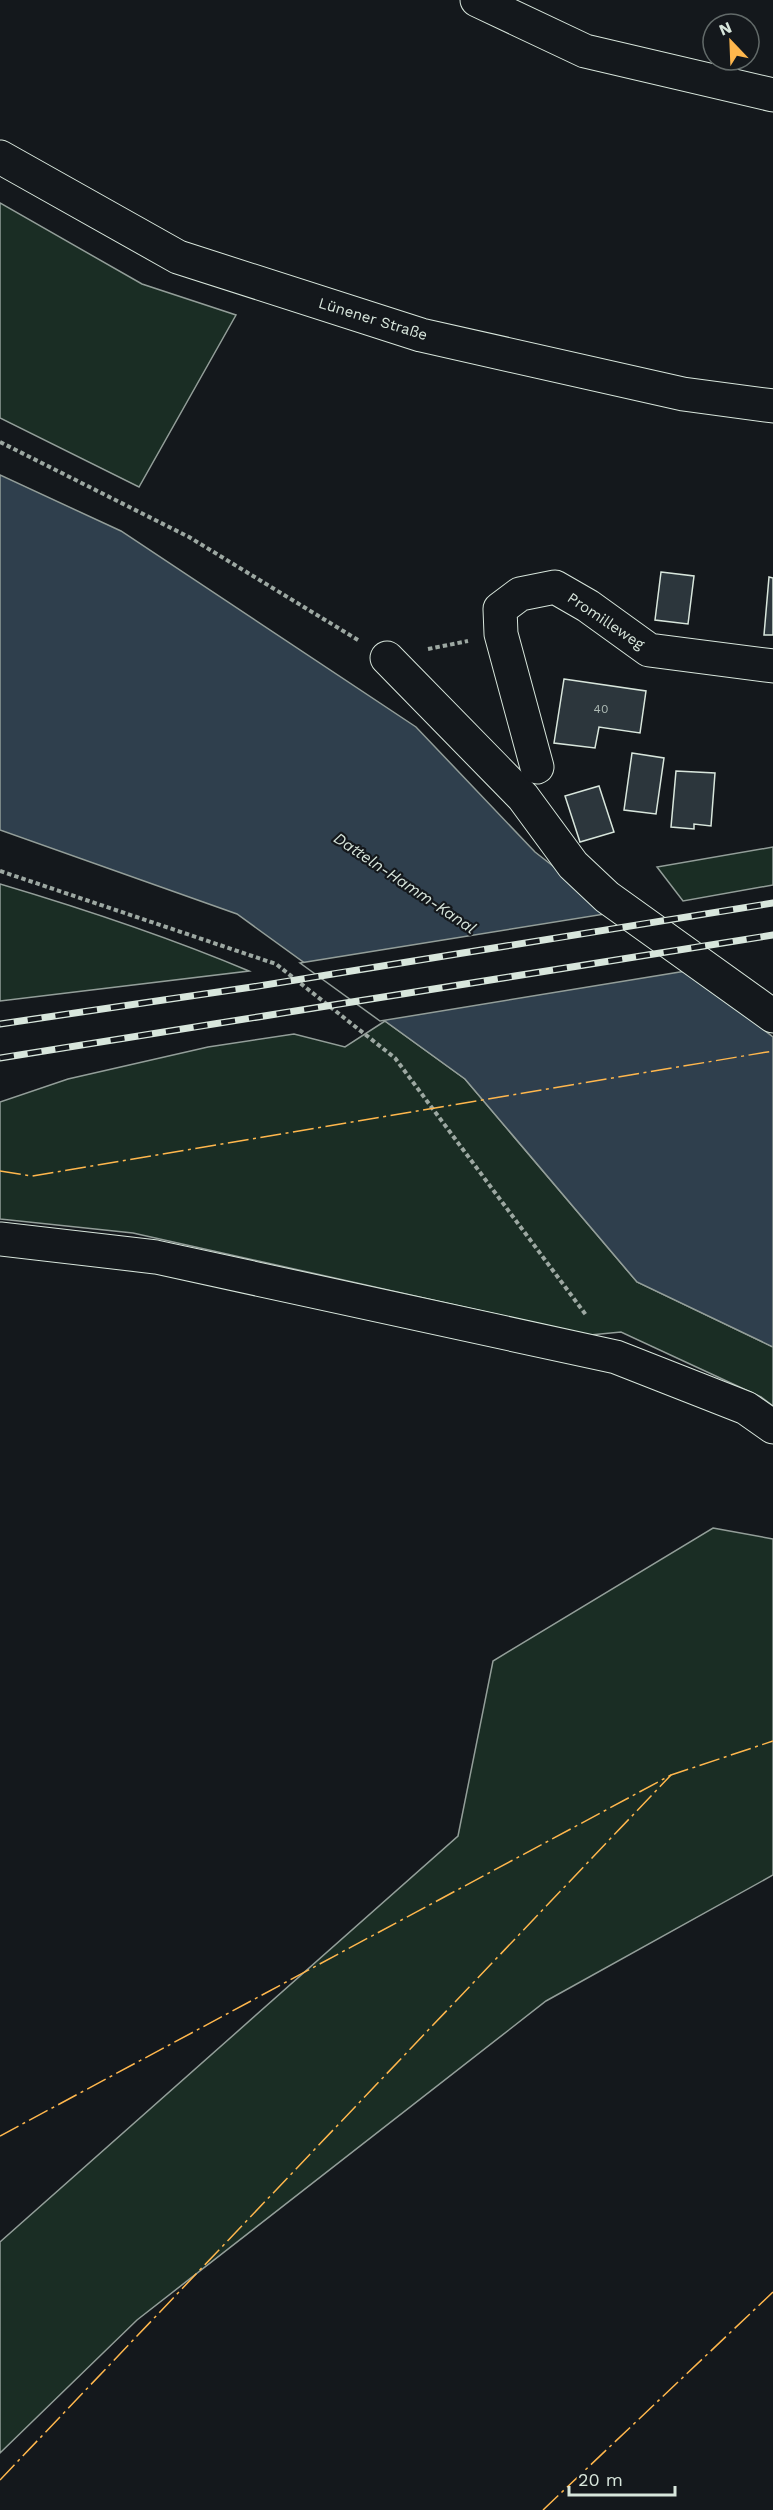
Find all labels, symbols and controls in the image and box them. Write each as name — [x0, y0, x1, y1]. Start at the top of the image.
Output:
north arrow — [701, 12, 761, 72]
text: N — [716, 18, 735, 40]
street label: Lünener Straße — [316, 294, 430, 344]
street label: Promilleweg — [564, 589, 648, 653]
house number: 40 — [594, 702, 608, 716]
water label: Datteln-Hamm-Kanal — [330, 828, 480, 938]
scale bar — [569, 2459, 676, 2497]
text: 20 m — [578, 2469, 623, 2490]

